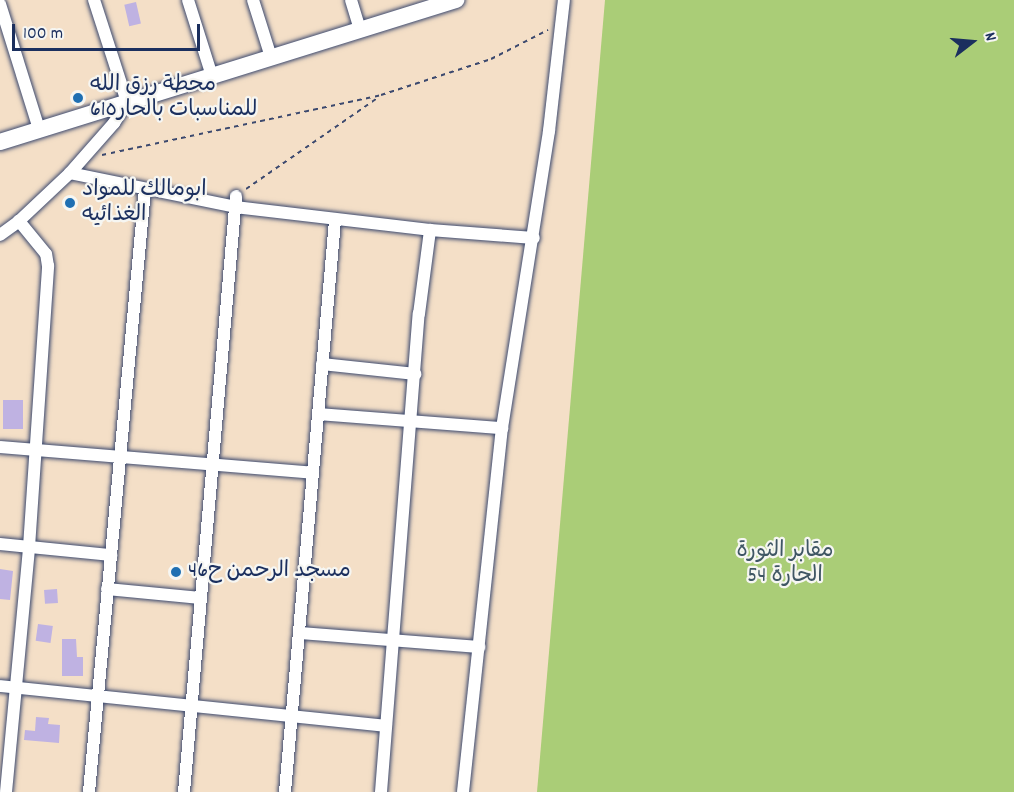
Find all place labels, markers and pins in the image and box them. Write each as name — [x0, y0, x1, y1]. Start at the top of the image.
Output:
place label: محطة رزق الله للمناسبات بالحاره61 — [90, 72, 257, 124]
marker: محطة رزق الله للمناسبات بالحاره61 — [71, 91, 85, 105]
place label: ابومالك للمواد الغذائيه — [82, 177, 207, 228]
marker: ابومالك للمواد الغذائيه — [63, 196, 77, 210]
place label: مسجد الرحمن ح46 — [188, 559, 351, 585]
marker: مسجد الرحمن ح46 — [169, 565, 183, 579]

